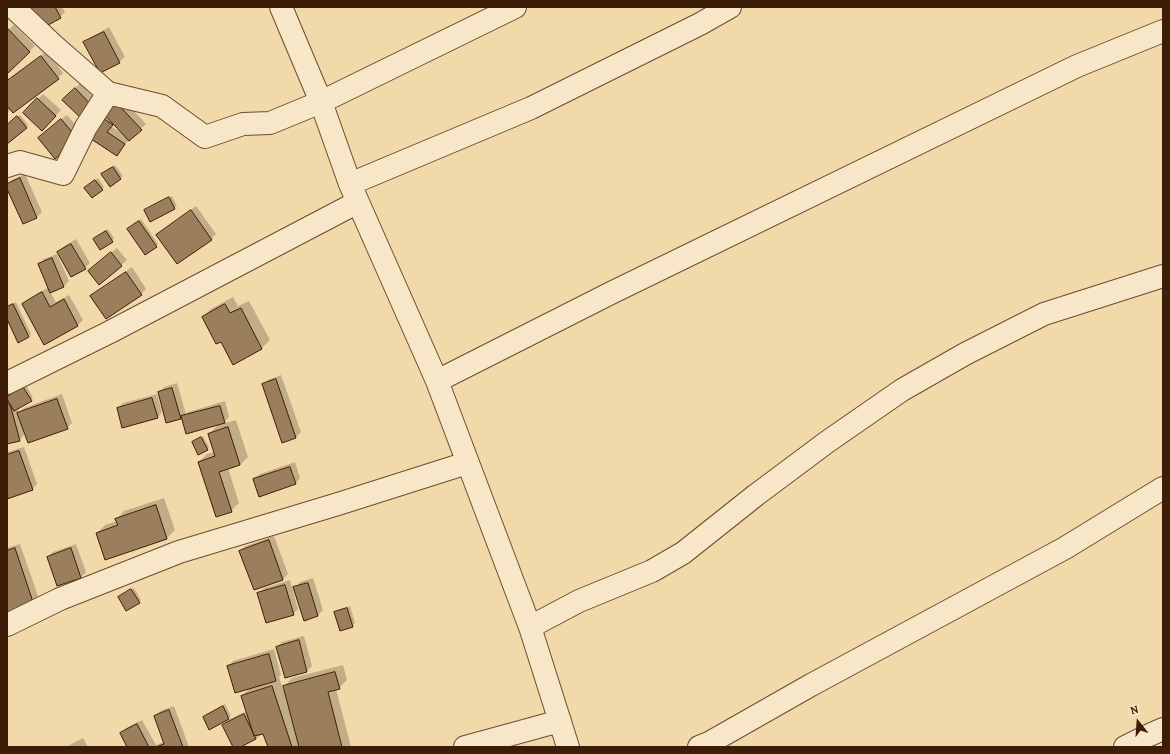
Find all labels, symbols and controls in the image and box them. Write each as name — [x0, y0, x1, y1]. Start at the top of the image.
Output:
north arrow — [1118, 702, 1158, 742]
text: N — [1128, 702, 1140, 718]

